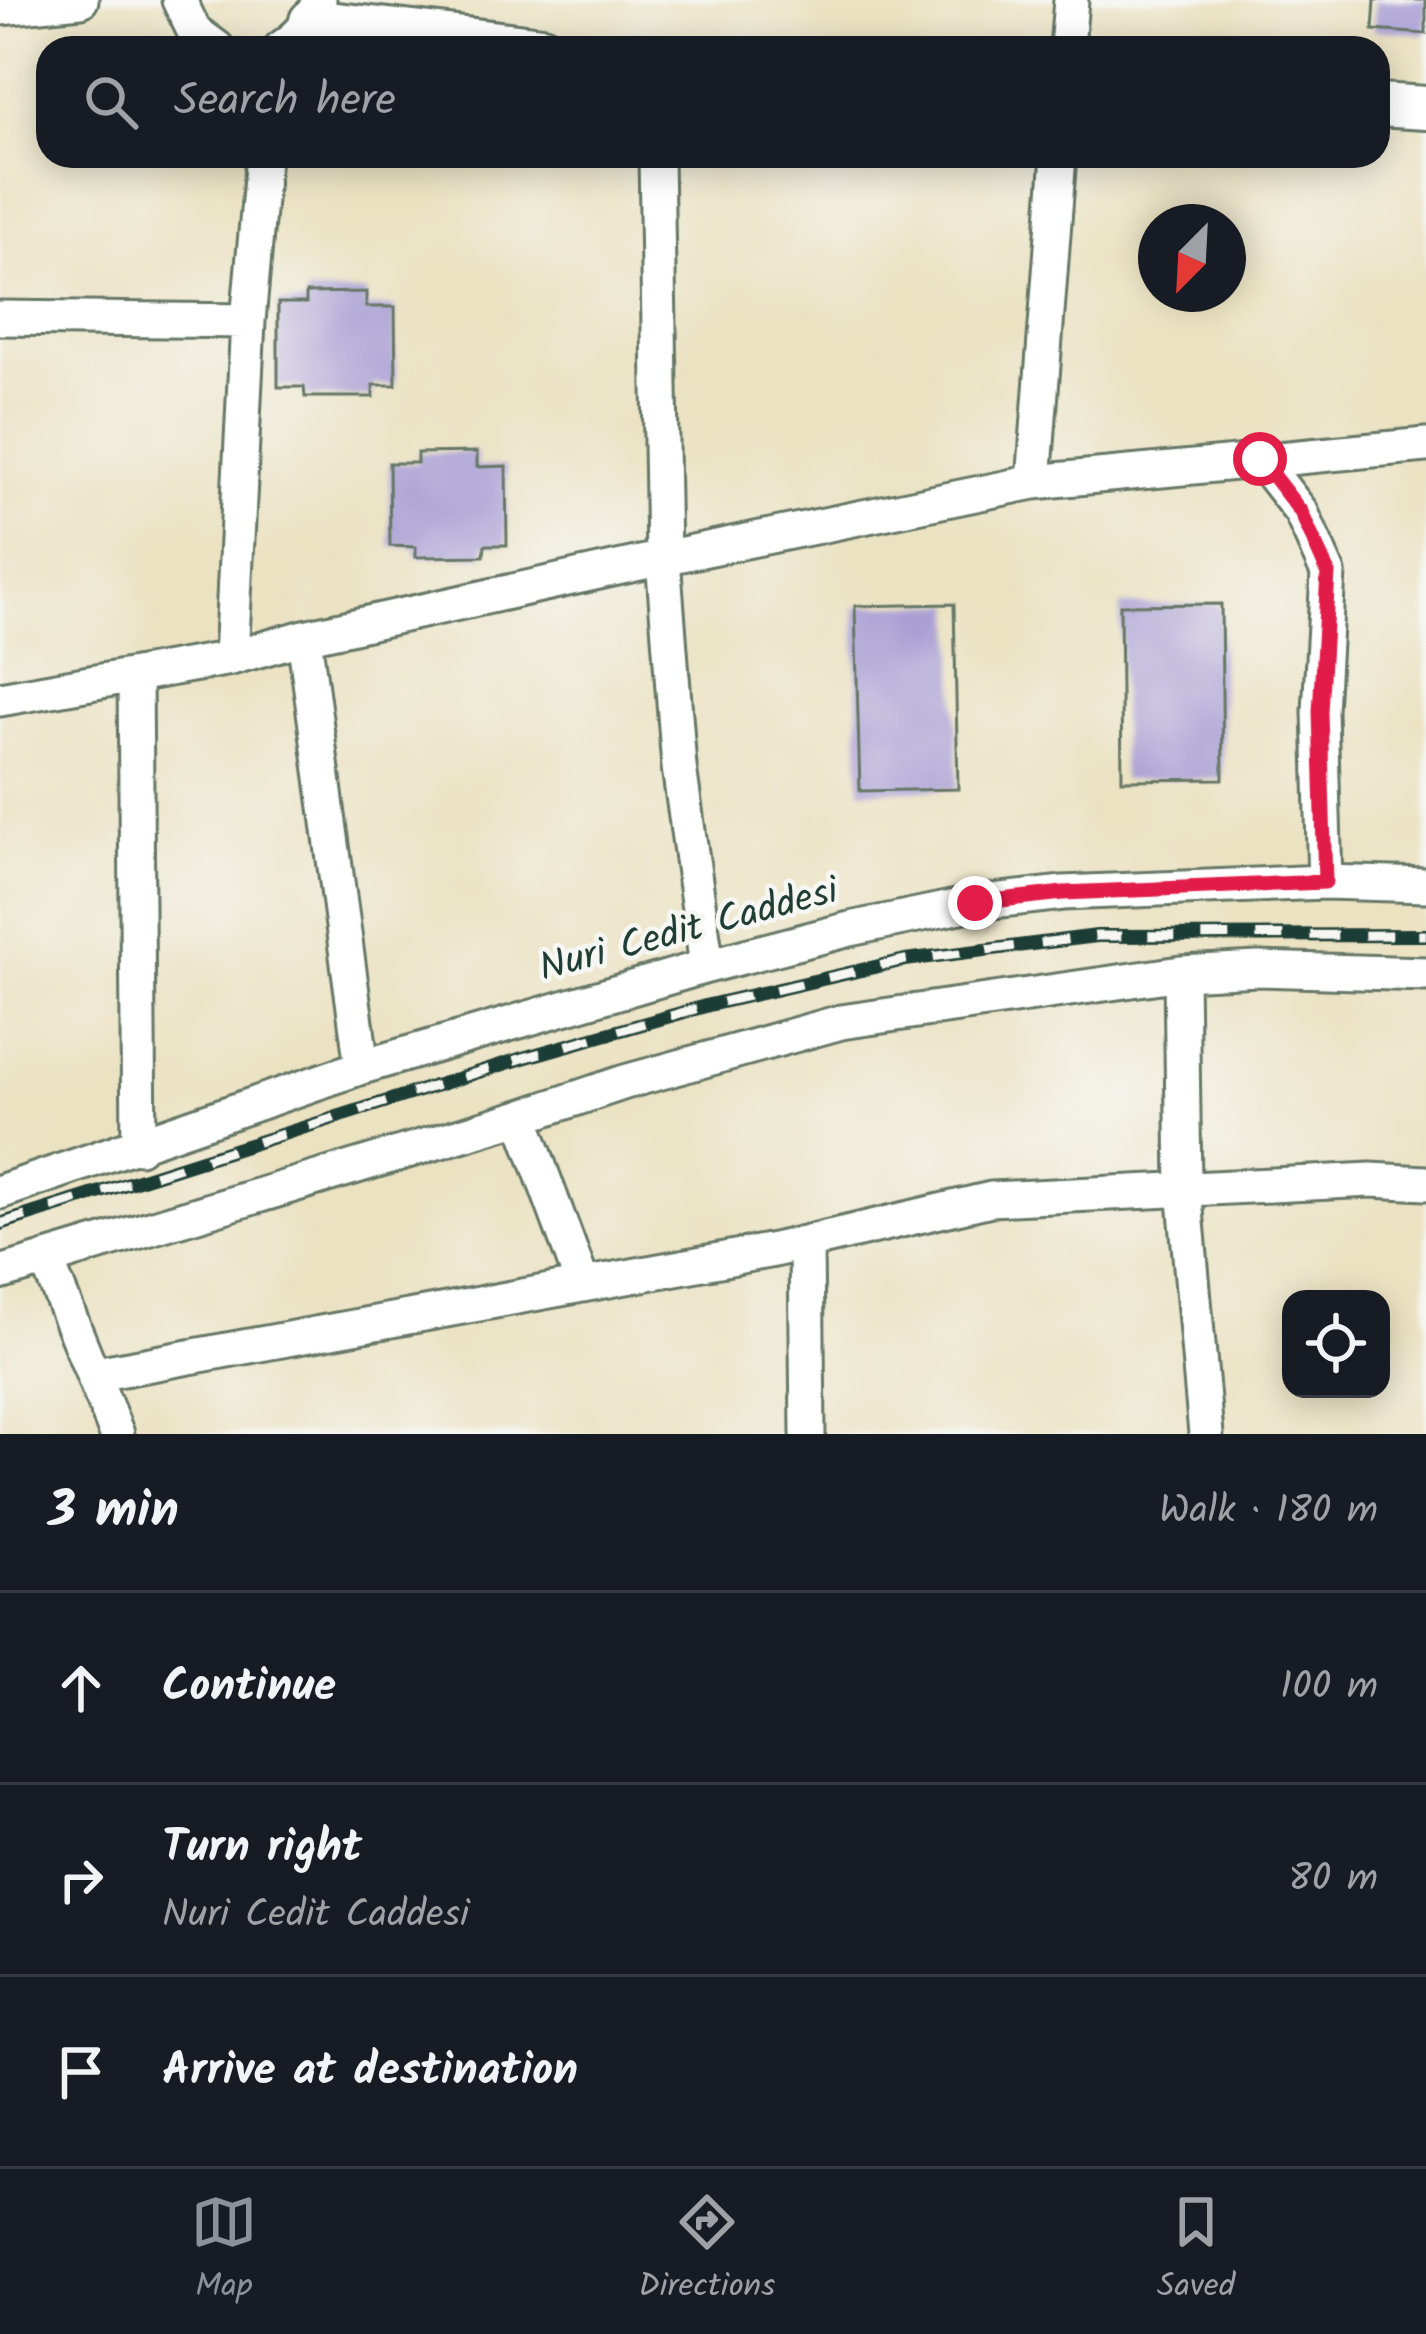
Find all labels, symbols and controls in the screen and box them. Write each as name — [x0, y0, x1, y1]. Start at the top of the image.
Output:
search box — [36, 36, 1390, 168]
text: Search here — [174, 66, 396, 138]
icon: search — [78, 69, 144, 135]
north arrow — [1138, 204, 1246, 312]
route start — [1233, 432, 1287, 486]
street label: Nuri Cedit Caddesi — [533, 861, 847, 1001]
route end — [948, 876, 1002, 930]
map controls — [1282, 1290, 1390, 1398]
button: locate — [1282, 1290, 1390, 1398]
text: 3 min — [48, 1472, 179, 1553]
text: Walk · 180 m — [1159, 1481, 1378, 1543]
text: Continue — [162, 1652, 336, 1724]
icon: ahead — [48, 1655, 114, 1721]
text: 100 m — [1280, 1657, 1378, 1719]
text: Turn right — [162, 1813, 362, 1885]
icon: right — [48, 1847, 114, 1913]
text: 80 m — [1288, 1849, 1378, 1911]
text: Nuri Cedit Caddesi — [162, 1885, 469, 1947]
text: Arrive at destination — [162, 2036, 578, 2108]
icon: arrive — [48, 2039, 114, 2105]
tab: Map — [191, 2189, 257, 2314]
tab: Directions — [638, 2189, 775, 2314]
tab: Saved — [1157, 2189, 1235, 2314]

